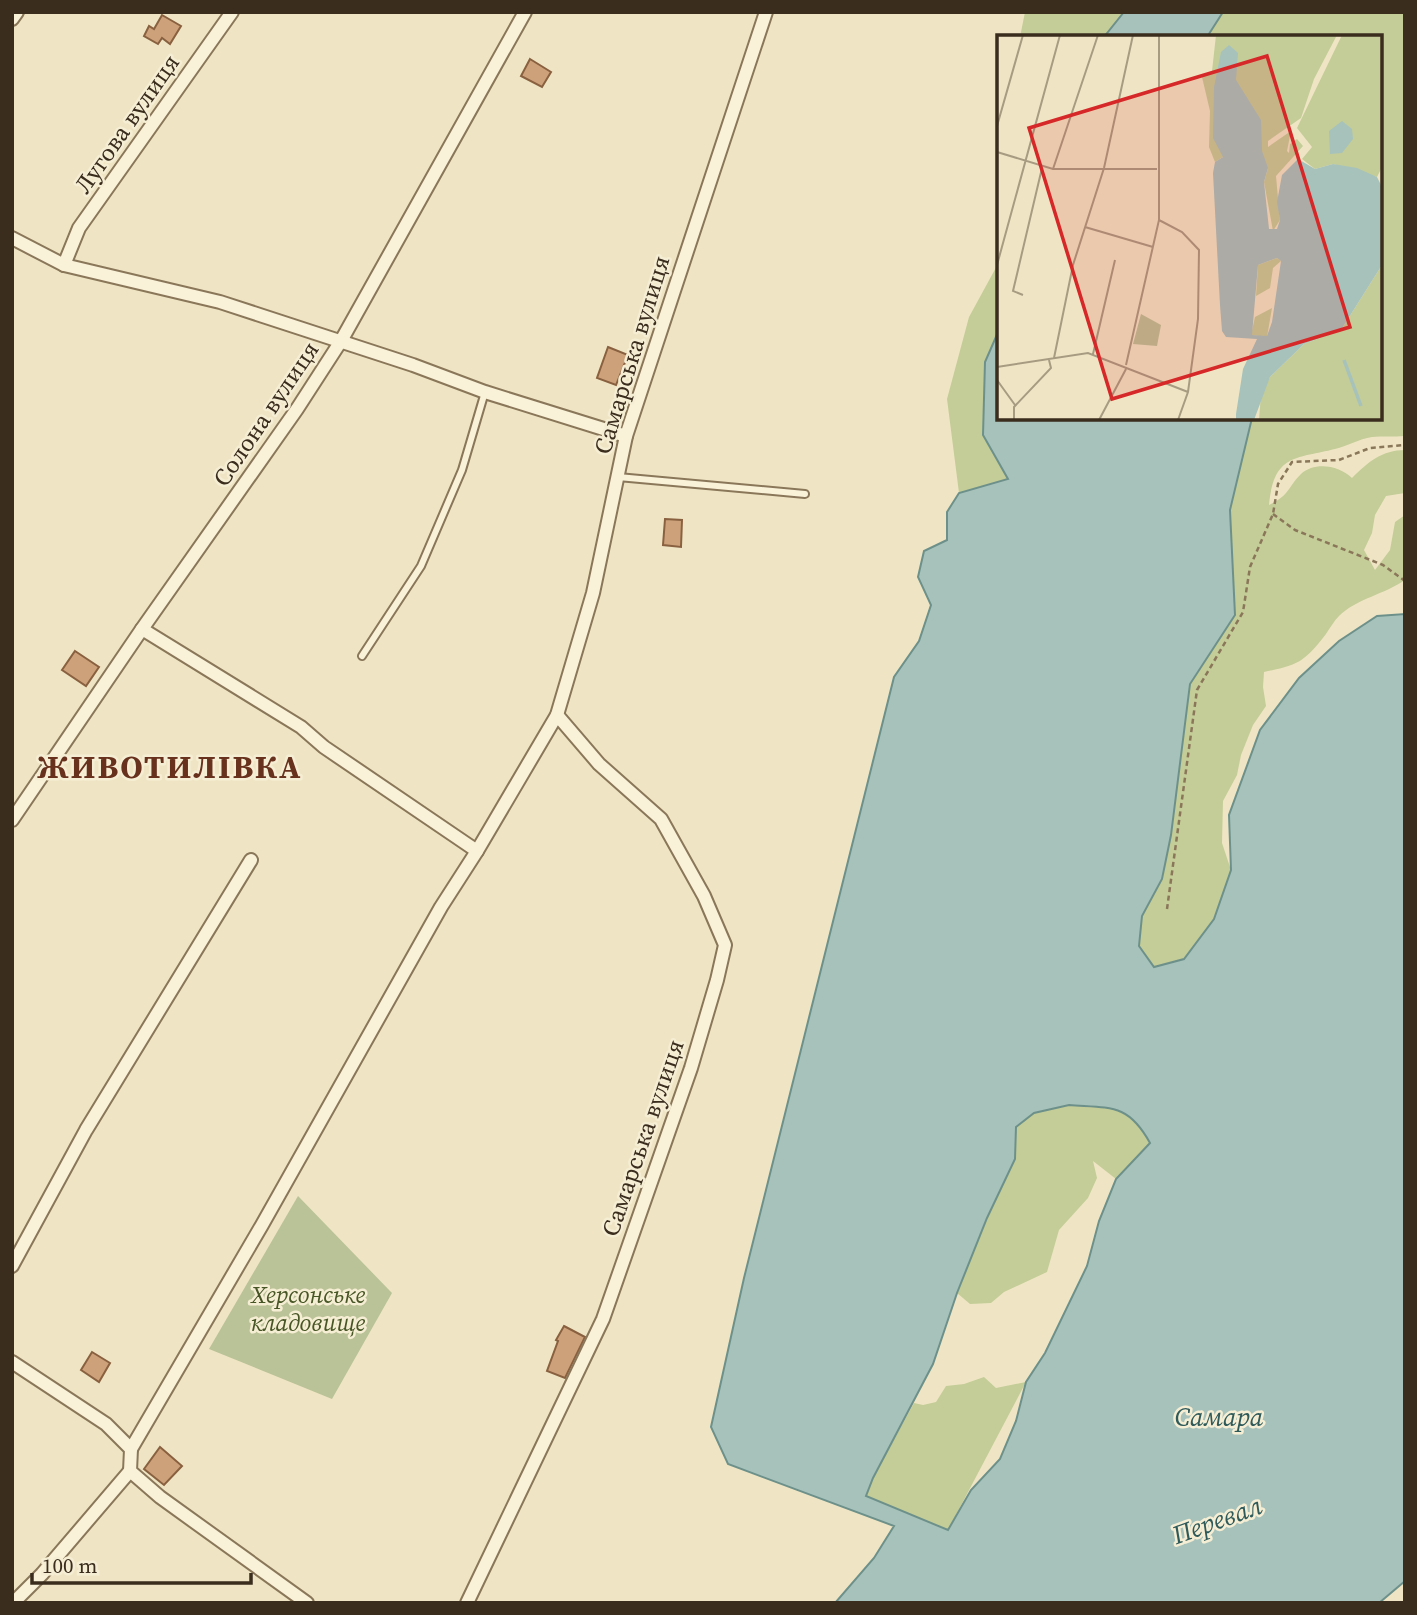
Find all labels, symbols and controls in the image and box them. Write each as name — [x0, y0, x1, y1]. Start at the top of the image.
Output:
inset map — [997, 35, 1382, 420]
street label: Лугова вулиця — [66, 48, 187, 200]
street label: Самарська вулиця — [586, 252, 677, 458]
street label: Солона вулиця — [205, 335, 326, 493]
district label: ЖИВОТИЛІВКА — [37, 745, 303, 789]
street label: Самарська вулиця — [593, 1035, 692, 1241]
park label: Херсонське кладовище — [250, 1278, 366, 1339]
water label: Самара — [1175, 1399, 1264, 1435]
water label: Перевал — [1166, 1487, 1268, 1553]
scale bar — [32, 1542, 250, 1586]
text: 100 m — [42, 1551, 97, 1580]

